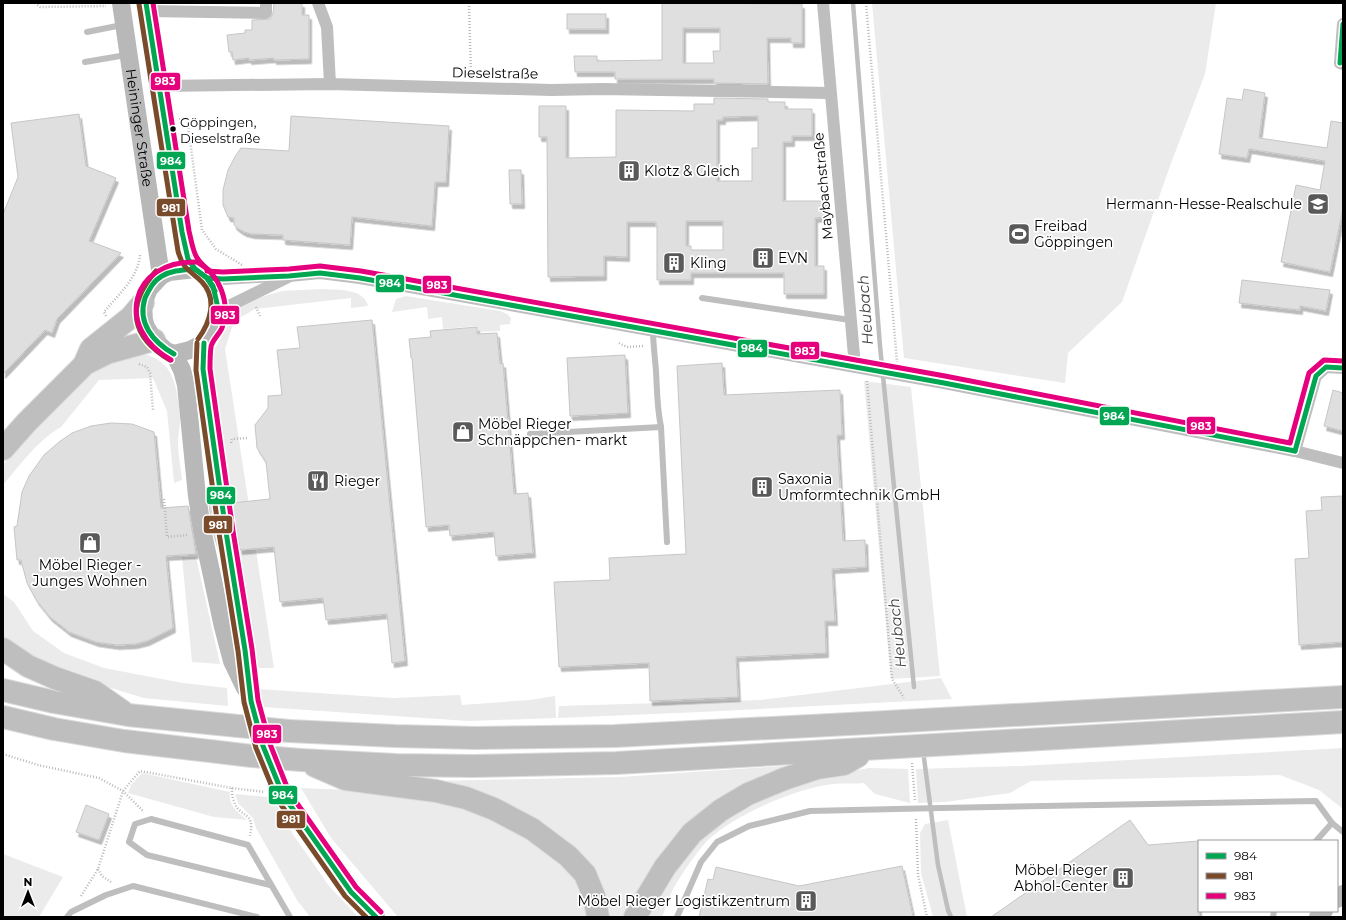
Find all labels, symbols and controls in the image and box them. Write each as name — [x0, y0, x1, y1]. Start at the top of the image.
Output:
street label: Dieselstraße — [452, 63, 538, 83]
street label: Heininger Straße — [122, 67, 157, 188]
line badge: 983 — [150, 72, 181, 91]
text: 983 — [155, 74, 176, 88]
place label: Göppingen, Dieselstraße — [180, 114, 260, 146]
marker: Göppingen, Dieselstraße — [168, 124, 178, 134]
street label: Maybachstraße — [809, 132, 837, 240]
line badge: 984 — [156, 151, 186, 170]
text: 984 — [160, 154, 182, 168]
building icon: Klotz & Gleich — [616, 158, 642, 184]
place label: Klotz & Gleich — [644, 162, 740, 180]
school or university icon: Hermann-Hesse-Realschule — [1305, 191, 1331, 217]
place label: Hermann-Hesse-Realschule — [1106, 195, 1302, 213]
line badge: 981 — [156, 198, 186, 217]
text: 981 — [162, 201, 180, 215]
place label: Freibad Göppingen — [1034, 217, 1113, 251]
sports icon: Freibad Göppingen — [1006, 221, 1032, 247]
building icon: EVN — [750, 245, 776, 271]
place label: EVN — [778, 249, 808, 267]
building icon: Kling — [661, 250, 687, 276]
place label: Kling — [690, 254, 727, 272]
line badge: 984 — [375, 274, 405, 293]
water label: Heubach — [853, 274, 877, 346]
line badge: 983 — [422, 275, 452, 294]
text: 984 — [379, 276, 401, 290]
text: 983 — [427, 278, 448, 292]
line badge: 983 — [210, 305, 240, 325]
text: 983 — [215, 308, 236, 322]
line badge: 984 — [737, 339, 768, 358]
text: 984 — [741, 341, 763, 355]
line badge: 983 — [790, 341, 820, 360]
text: 983 — [795, 344, 816, 358]
line badge: 984 — [1099, 406, 1130, 426]
text: 984 — [1103, 409, 1125, 423]
place label: Möbel Rieger Schnäppchen- markt — [478, 415, 628, 449]
line badge: 983 — [1186, 416, 1216, 435]
shop icon: Möbel Rieger Schnäppchen- markt — [450, 419, 476, 445]
text: 983 — [1191, 419, 1212, 433]
restaurant icon: Rieger — [305, 468, 331, 494]
place label: Saxonia Umformtechnik GmbH — [778, 470, 941, 504]
place label: Rieger — [334, 472, 380, 490]
building icon: Saxonia Umformtechnik GmbH — [749, 474, 775, 500]
line badge: 984 — [206, 486, 236, 505]
text: 984 — [210, 488, 232, 502]
line badge: 981 — [203, 515, 233, 534]
text: 981 — [209, 518, 227, 532]
shop icon: Möbel Rieger - Junges Wohnen — [77, 530, 103, 556]
place label: Möbel Rieger - Junges Wohnen — [32, 556, 147, 590]
water label: Heubach — [884, 597, 910, 669]
line badge: 983 — [252, 724, 282, 744]
text: 983 — [257, 727, 278, 741]
line badge: 984 — [268, 785, 298, 805]
text: 984 — [272, 788, 294, 802]
line badge: 981 — [276, 810, 306, 829]
text: 981 — [282, 812, 300, 826]
legend — [1198, 840, 1338, 912]
text: 984 — [1234, 848, 1257, 863]
place label: Möbel Rieger Abhol-Center — [1014, 861, 1108, 895]
building icon: Möbel Rieger Abhol-Center — [1110, 865, 1136, 891]
text: 981 — [1234, 868, 1253, 883]
north arrow — [8, 872, 48, 912]
text: N — [24, 875, 32, 889]
building icon: Möbel Rieger Logistikzentrum — [793, 888, 819, 914]
text: 983 — [1234, 888, 1256, 903]
place label: Möbel Rieger Logistikzentrum — [578, 892, 790, 910]

